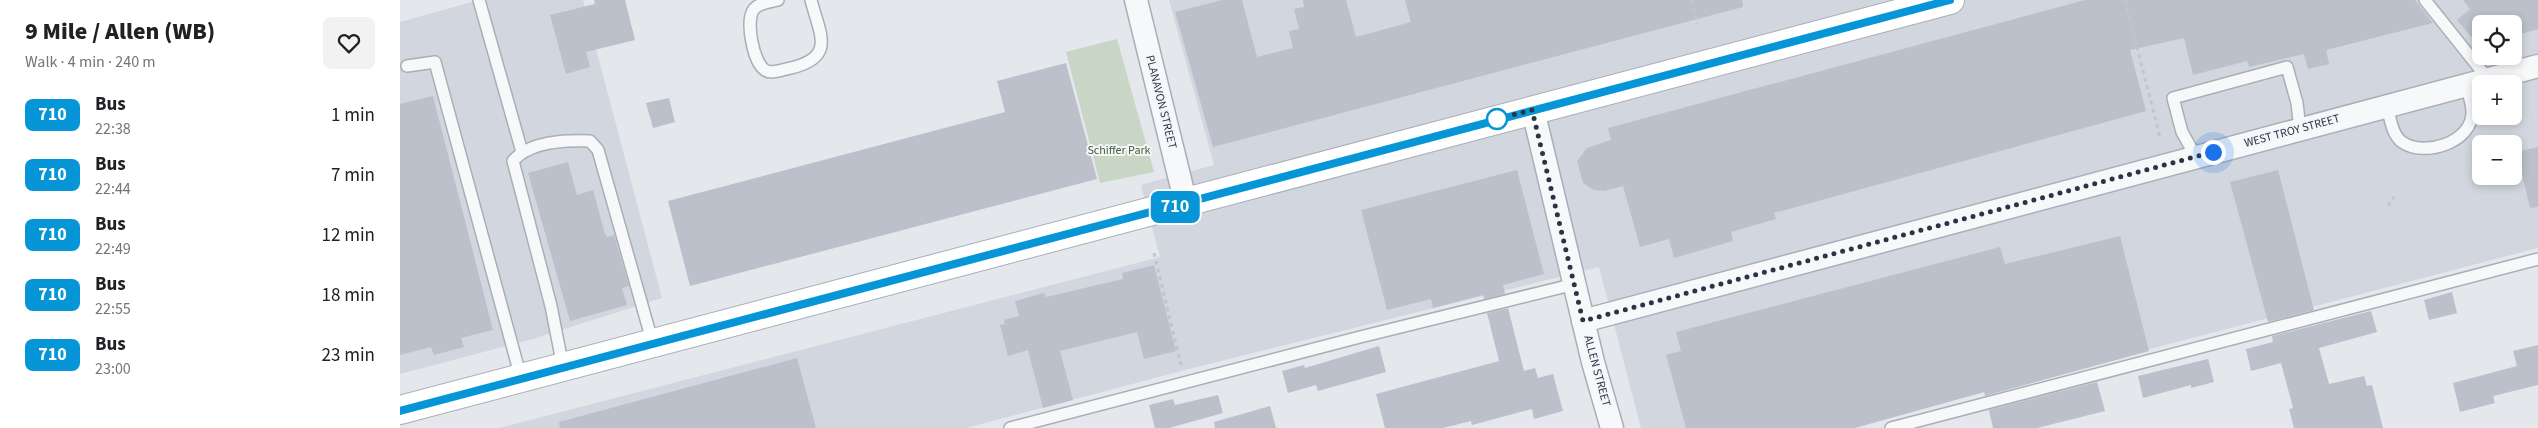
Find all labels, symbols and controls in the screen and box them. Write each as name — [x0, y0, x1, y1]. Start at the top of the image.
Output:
text: 9 Mile / Allen (WB) — [25, 14, 215, 49]
map controls — [2472, 15, 2522, 185]
button: locate — [2472, 15, 2522, 65]
button: heart — [323, 17, 375, 69]
text: Walk · 4 min · 240 m — [25, 51, 156, 73]
street label: PLANAVON STREET — [1141, 53, 1181, 151]
button: + — [2472, 75, 2522, 125]
text: Bus — [95, 91, 126, 118]
text: 710 — [38, 102, 67, 127]
text: 1 min — [331, 102, 375, 129]
unlabelled marker — [1486, 108, 1508, 130]
street label: WEST TROY STREET — [2242, 110, 2342, 152]
text: 22:38 — [95, 118, 131, 140]
button: − — [2472, 135, 2522, 185]
your location — [2201, 140, 2226, 165]
park label: Schiffer Park — [1087, 142, 1151, 159]
text: Bus — [95, 151, 126, 178]
text: 710 — [38, 162, 67, 187]
text: 7 min — [331, 162, 375, 189]
text: 22:44 — [95, 178, 131, 200]
line badge: 710 — [1146, 191, 1204, 223]
text: 710 — [1161, 194, 1189, 219]
text: Bus — [95, 211, 126, 238]
text: 710 — [38, 222, 67, 247]
text: 12 min — [321, 222, 375, 249]
text: 22:49 — [95, 238, 131, 260]
text: Bus — [95, 271, 126, 298]
text: 710 — [38, 282, 67, 307]
text: 18 min — [321, 282, 375, 309]
text: 22:55 — [95, 298, 131, 320]
text: Bus — [95, 331, 126, 358]
street label: ALLEN STREET — [1579, 333, 1615, 409]
text: 710 — [38, 342, 67, 367]
text: 23 min — [321, 342, 375, 369]
text: 23:00 — [95, 358, 131, 380]

